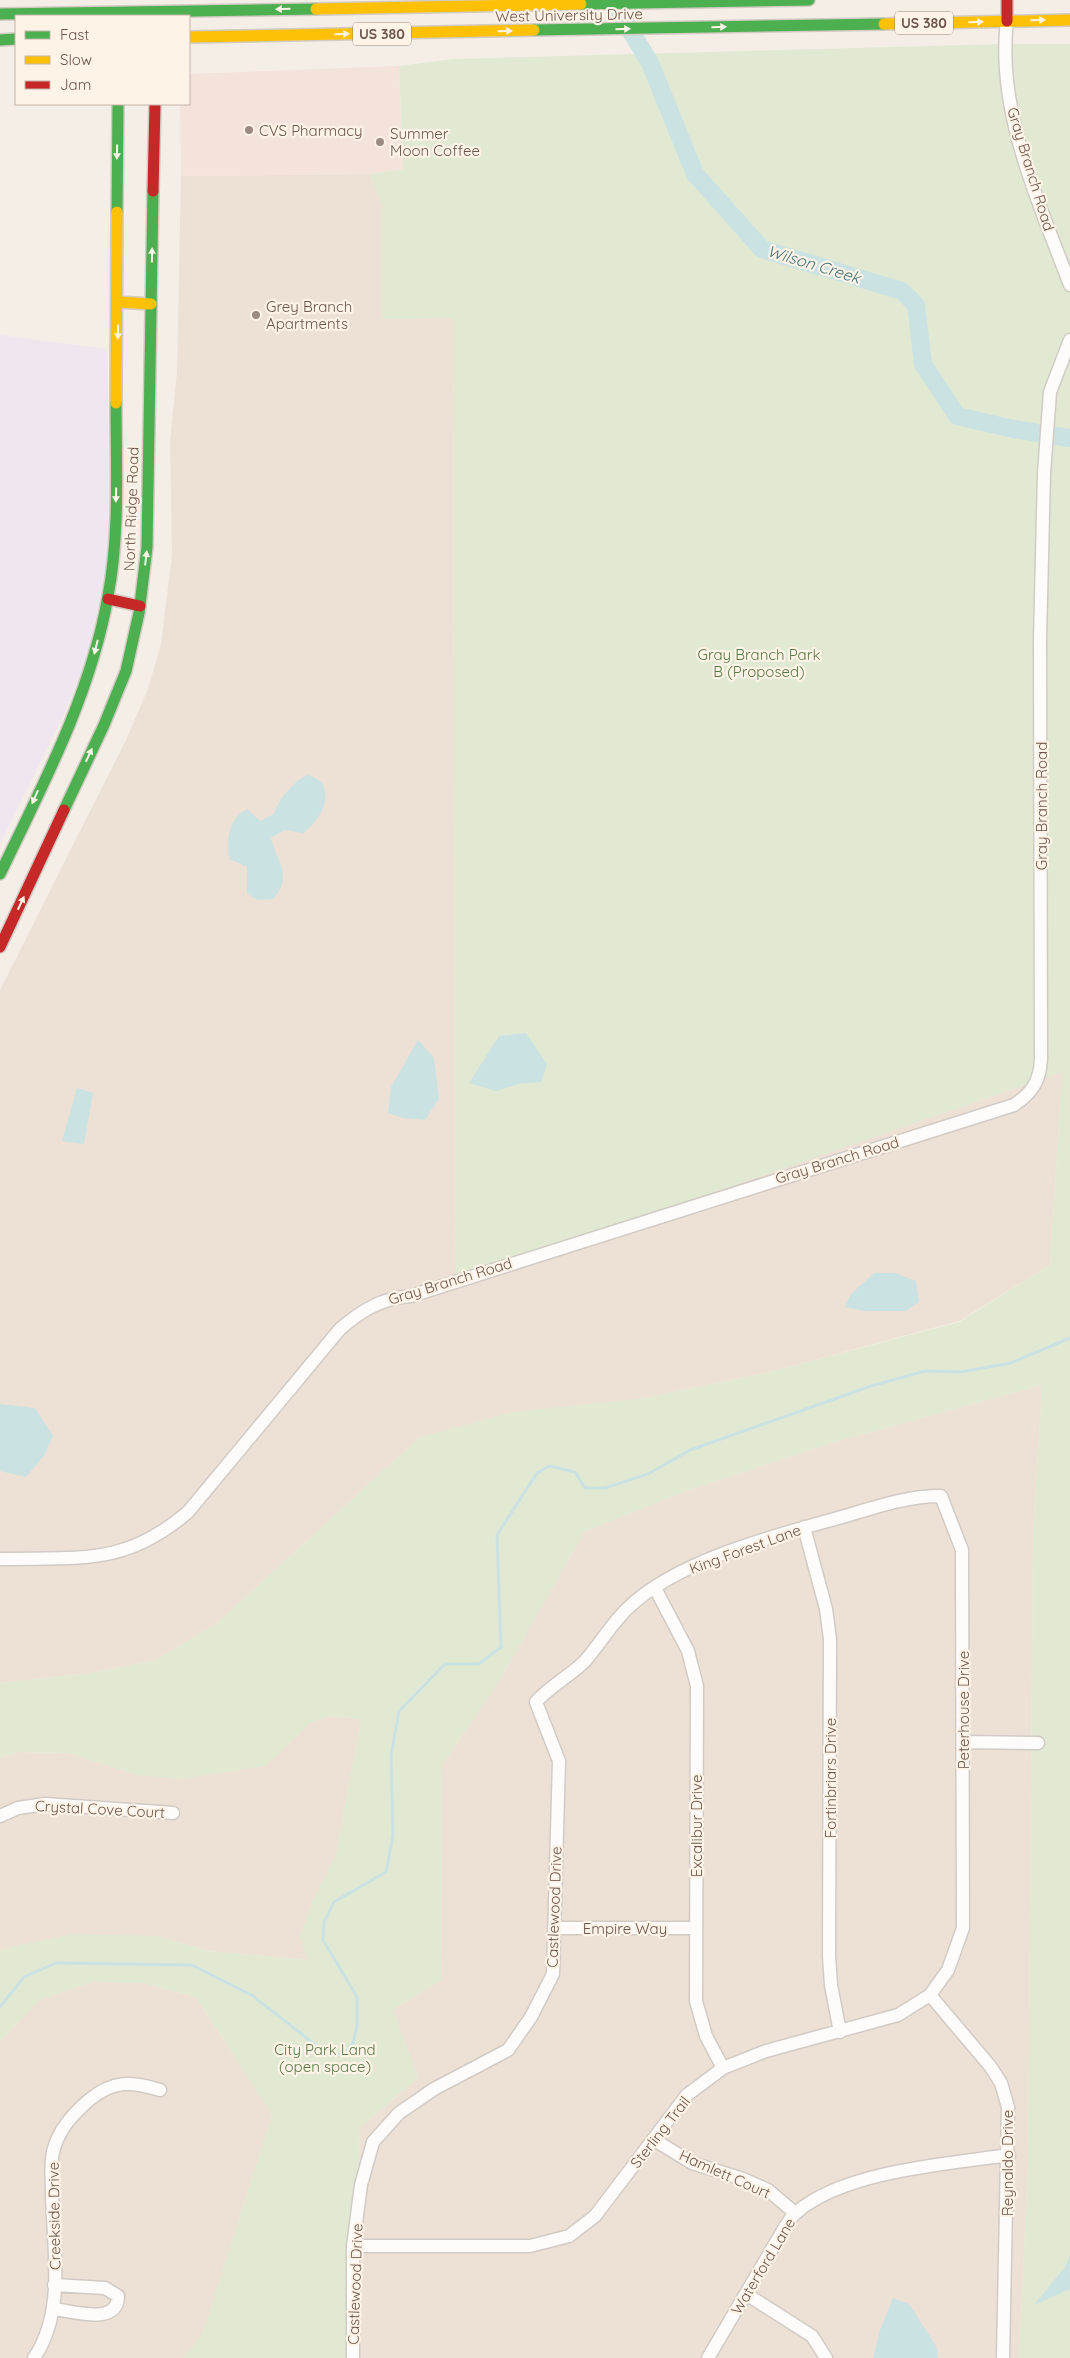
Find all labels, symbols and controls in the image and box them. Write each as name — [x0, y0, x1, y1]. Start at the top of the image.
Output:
street label: West University Drive — [495, 4, 643, 26]
one-way arrow — [275, 5, 291, 13]
road number: US 380 — [895, 12, 953, 34]
legend — [15, 15, 190, 105]
one-way arrow — [1031, 16, 1047, 24]
one-way arrow — [969, 18, 985, 26]
road number: US 380 — [353, 22, 411, 46]
one-way arrow — [712, 23, 728, 31]
text: Fast — [60, 25, 89, 44]
one-way arrow — [615, 25, 631, 33]
one-way arrow — [497, 27, 513, 35]
one-way arrow — [335, 30, 351, 38]
text: Slow — [60, 50, 92, 69]
text: Jam — [60, 75, 91, 94]
street label: Gray Branch Road — [1003, 105, 1059, 233]
place label: CVS Pharmacy — [259, 121, 363, 140]
marker: CVS Pharmacy — [243, 124, 255, 136]
place label: Summer Moon Coffee — [390, 124, 480, 160]
marker: Summer Moon Coffee — [374, 136, 386, 148]
one-way arrow — [113, 145, 121, 161]
water label: Wilson Creek — [765, 240, 864, 288]
one-way arrow — [148, 247, 156, 263]
place label: Grey Branch Apartments — [266, 297, 352, 333]
marker: Grey Branch Apartments — [250, 309, 262, 321]
one-way arrow — [114, 325, 122, 341]
street label: North Ridge Road — [119, 446, 143, 572]
one-way arrow — [112, 487, 120, 503]
one-way arrow — [142, 549, 150, 565]
one-way arrow — [92, 639, 100, 654]
park label: Gray Branch Park B (Proposed) — [698, 645, 821, 681]
street label: Gray Branch Road — [1032, 742, 1051, 870]
one-way arrow — [85, 748, 94, 763]
one-way arrow — [31, 790, 39, 804]
one-way arrow — [17, 896, 25, 910]
street label: Gray Branch Road — [773, 1132, 901, 1188]
street label: Gray Branch Road — [386, 1253, 514, 1309]
street label: King Forest Lane — [687, 1520, 803, 1578]
street label: Peterhouse Drive — [954, 1651, 973, 1769]
street label: Fortinbriars Drive — [821, 1718, 840, 1838]
street label: Excalibur Drive — [687, 1775, 706, 1877]
street label: Crystal Cove Court — [35, 1796, 165, 1822]
street label: Castlewood Drive — [542, 1846, 566, 1968]
street label: Empire Way — [583, 1919, 667, 1938]
park label: City Park Land (open space) — [274, 2040, 376, 2076]
street label: Sterling Trail — [626, 2092, 694, 2172]
street label: Reynaldo Drive — [998, 2110, 1017, 2216]
street label: Hamlett Court — [676, 2145, 774, 2203]
street label: Creekside Drive — [44, 2162, 64, 2270]
street label: Waterford Lane — [727, 2214, 799, 2318]
street label: Castlewood Drive — [343, 2223, 367, 2345]

